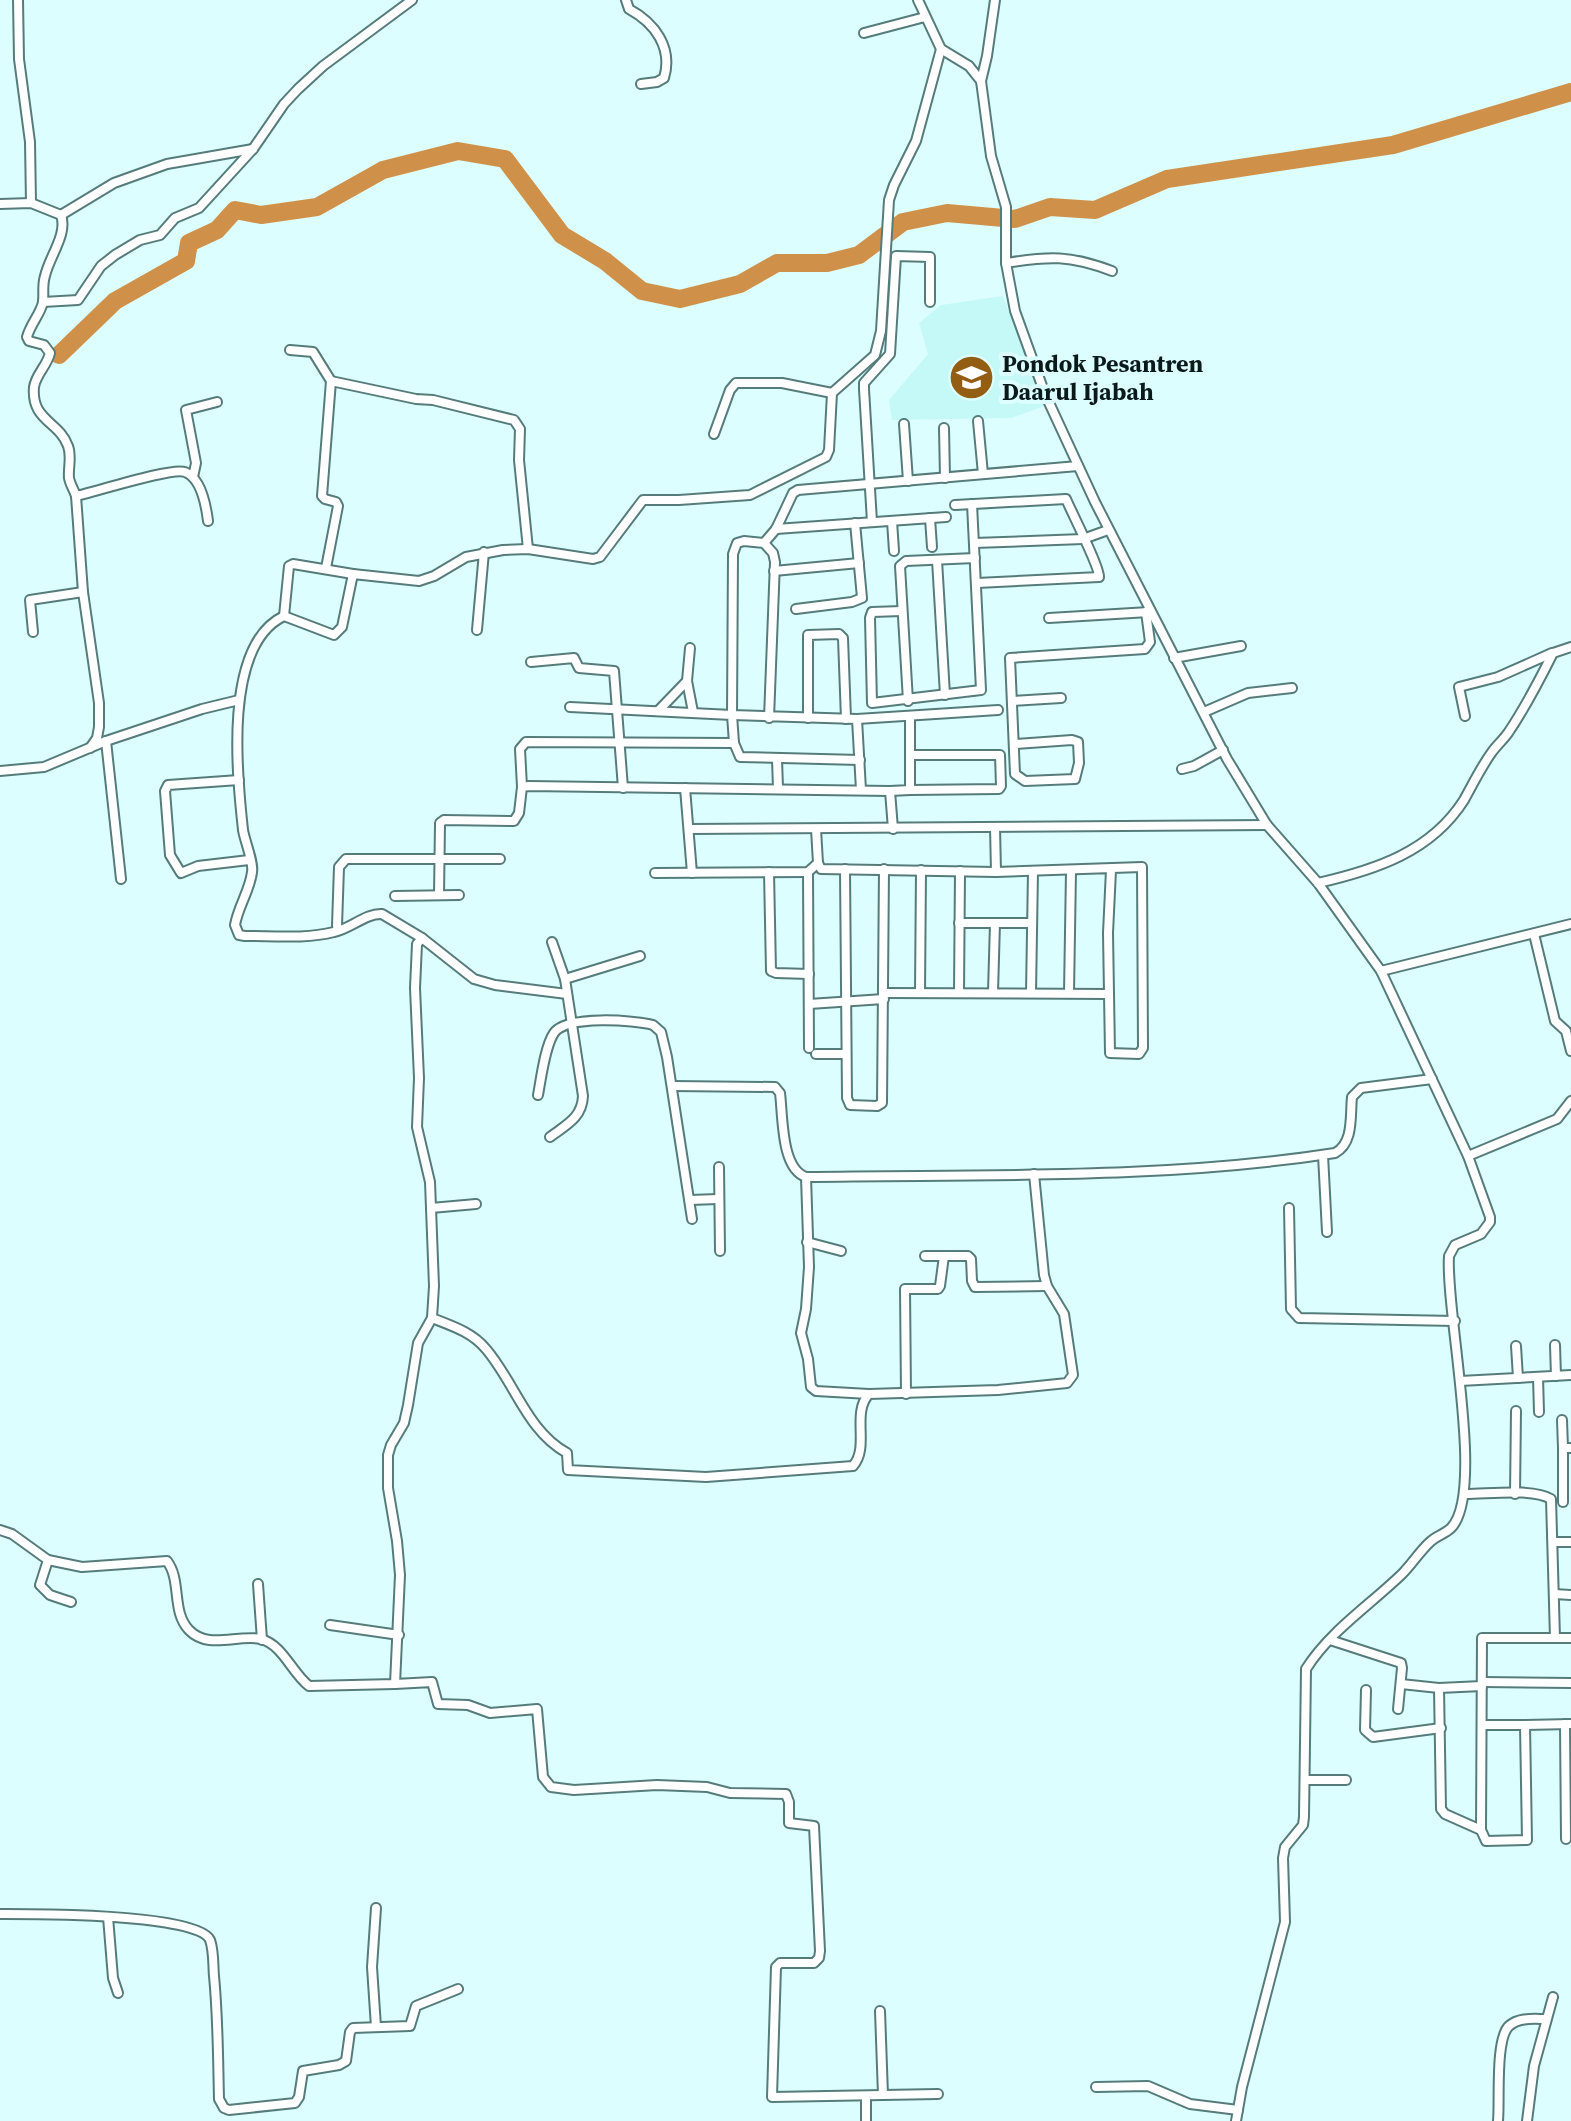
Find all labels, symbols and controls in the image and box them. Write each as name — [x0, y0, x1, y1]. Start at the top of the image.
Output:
place label: Pondok Pesantren Daarul Ijabah — [1002, 347, 1203, 408]
school or university icon: Pondok Pesantren Daarul Ijabah — [947, 353, 995, 401]

